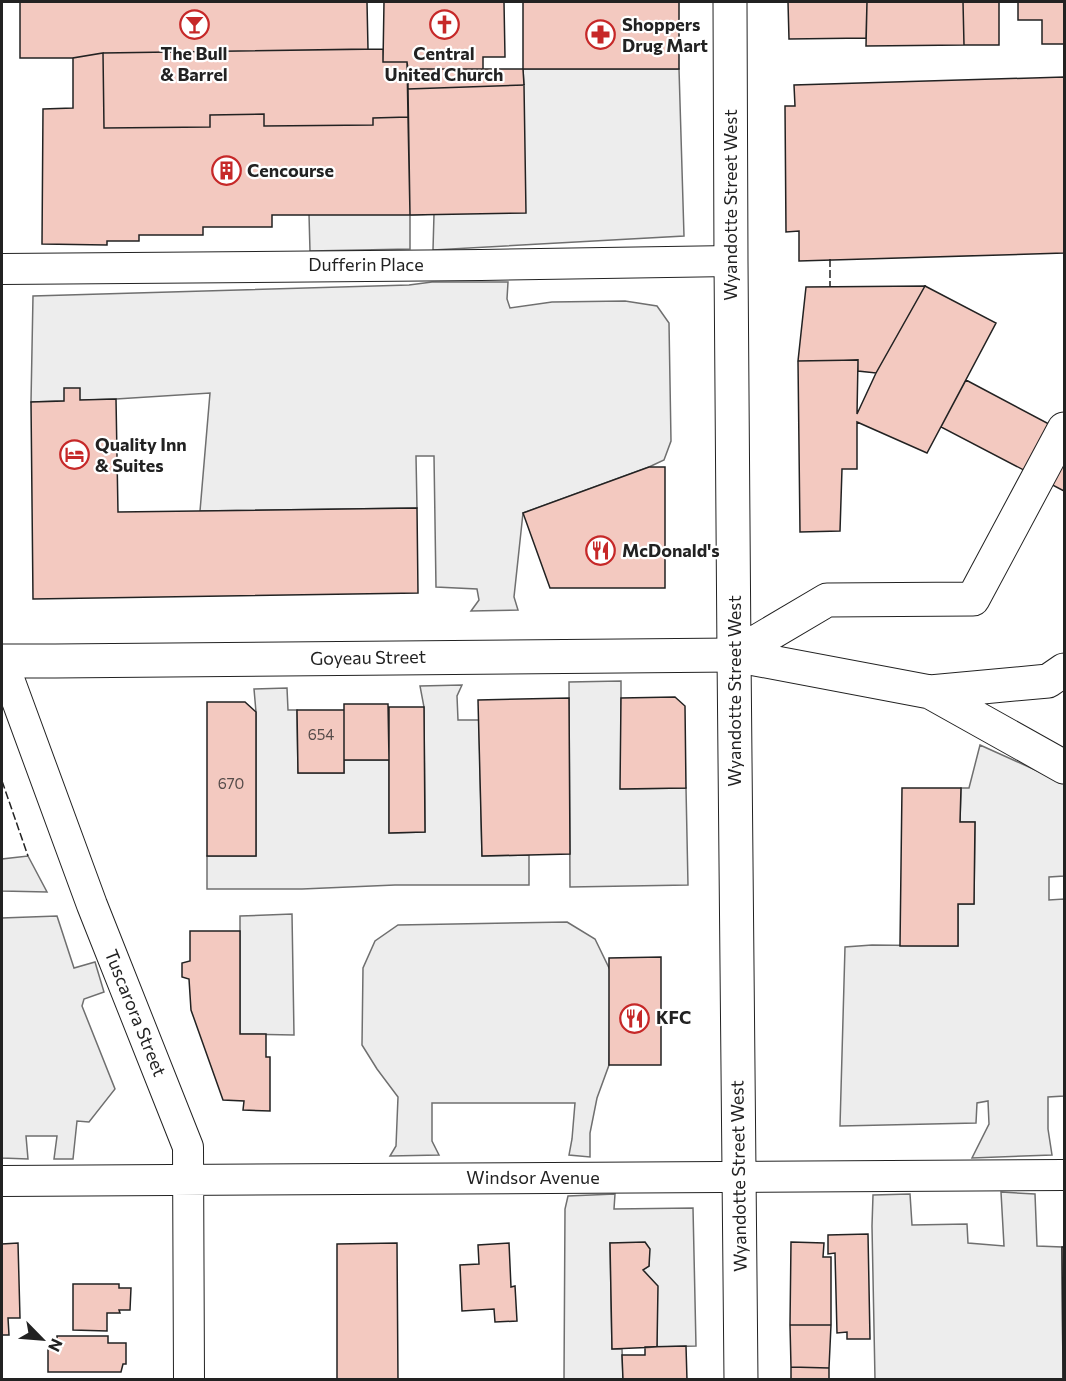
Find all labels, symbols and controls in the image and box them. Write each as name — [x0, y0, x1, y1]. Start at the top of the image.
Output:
bar icon: The Bull & Barrel — [178, 9, 210, 41]
church icon: Central United Church — [428, 9, 460, 41]
place label: Shoppers Drug Mart — [622, 13, 708, 56]
pharmacy icon: Shoppers Drug Mart — [585, 19, 617, 51]
place label: The Bull & Barrel — [160, 42, 228, 85]
place label: Central United Church — [385, 42, 503, 85]
street label: Wyandotte Street West — [719, 109, 741, 301]
building icon: Cencourse — [210, 155, 242, 187]
place label: Cencourse — [247, 159, 334, 181]
street label: Dufferin Place — [308, 253, 424, 275]
place label: Quality Inn & Suites — [95, 433, 187, 476]
hotel icon: Quality Inn & Suites — [58, 439, 90, 471]
restaurant icon: McDonald's — [585, 535, 617, 567]
place label: McDonald's — [622, 539, 720, 561]
street label: Wyandotte Street West — [723, 595, 745, 787]
street label: Goyeau Street — [310, 645, 426, 669]
house number: 654 — [308, 725, 334, 743]
house number: 670 — [218, 774, 244, 792]
street label: Tuscarora Street — [100, 946, 171, 1079]
restaurant icon: KFC — [619, 1002, 651, 1034]
place label: KFC — [656, 1006, 691, 1028]
street label: Wyandotte Street West — [725, 1080, 751, 1272]
street label: Windsor Avenue — [466, 1166, 600, 1188]
north arrow — [12, 1309, 72, 1369]
text: N — [45, 1336, 67, 1355]

